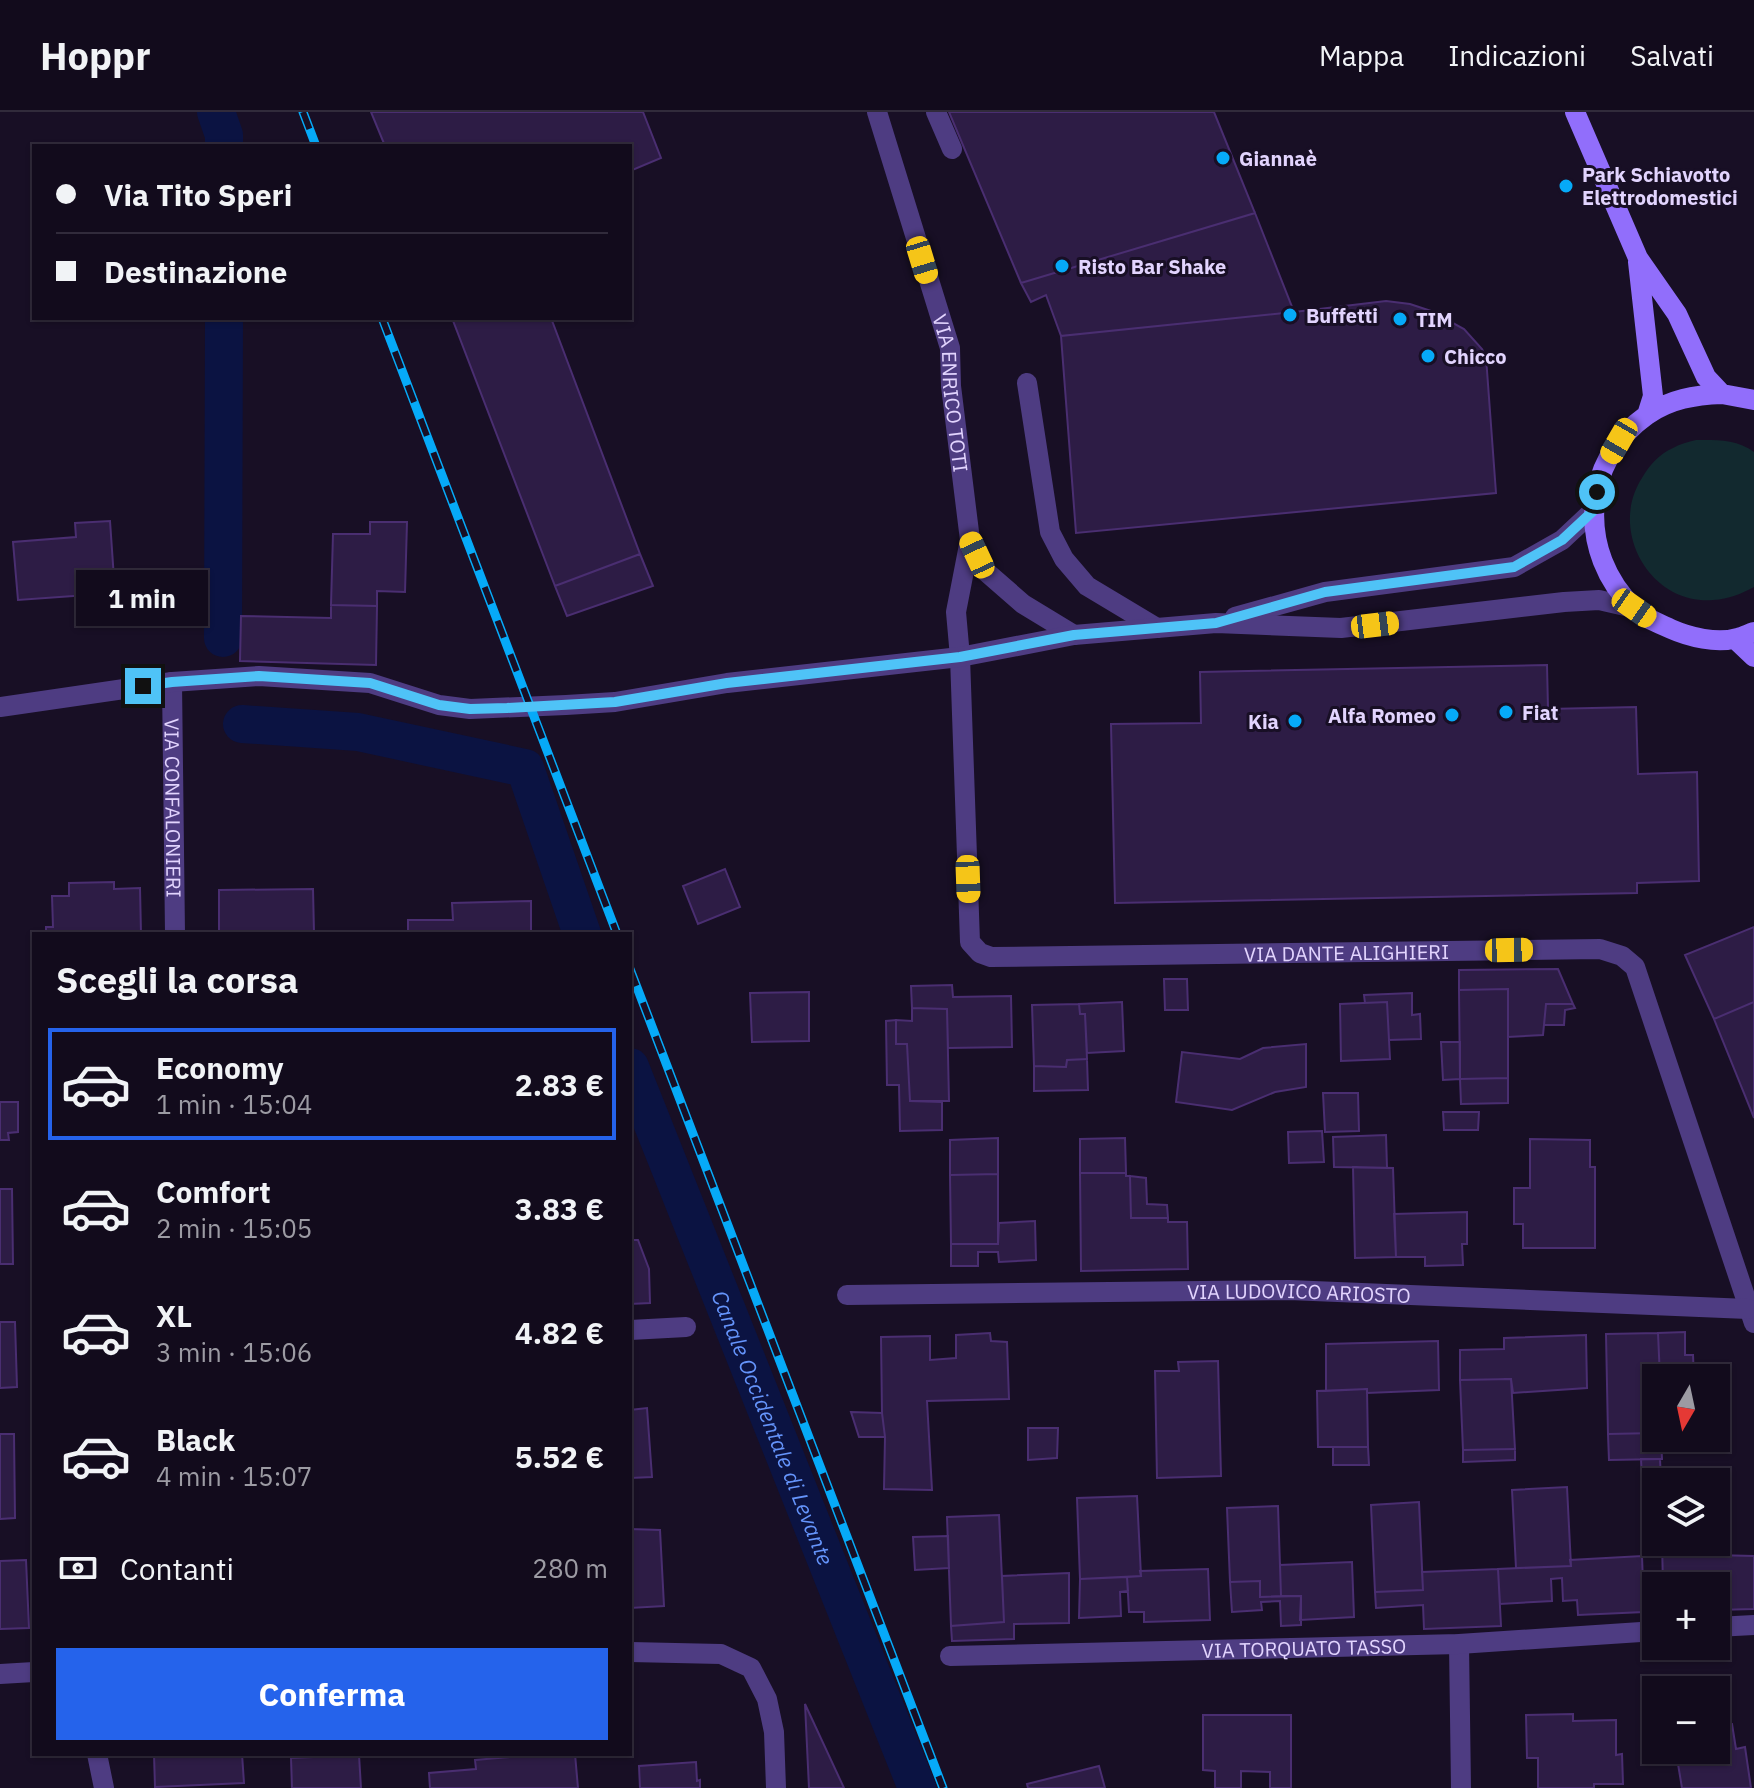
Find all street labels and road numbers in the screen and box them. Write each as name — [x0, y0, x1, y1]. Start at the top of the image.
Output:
street label: VIA ENRICO TOTI — [927, 311, 975, 474]
street label: VIA CONFALONIERI — [159, 718, 188, 898]
street label: VIA DANTE ALIGHIERI — [1244, 937, 1449, 967]
street label: VIA LUDOVICO ARIOSTO — [1187, 1276, 1411, 1309]
street label: VIA TORQUATO TASSO — [1201, 1632, 1407, 1664]

